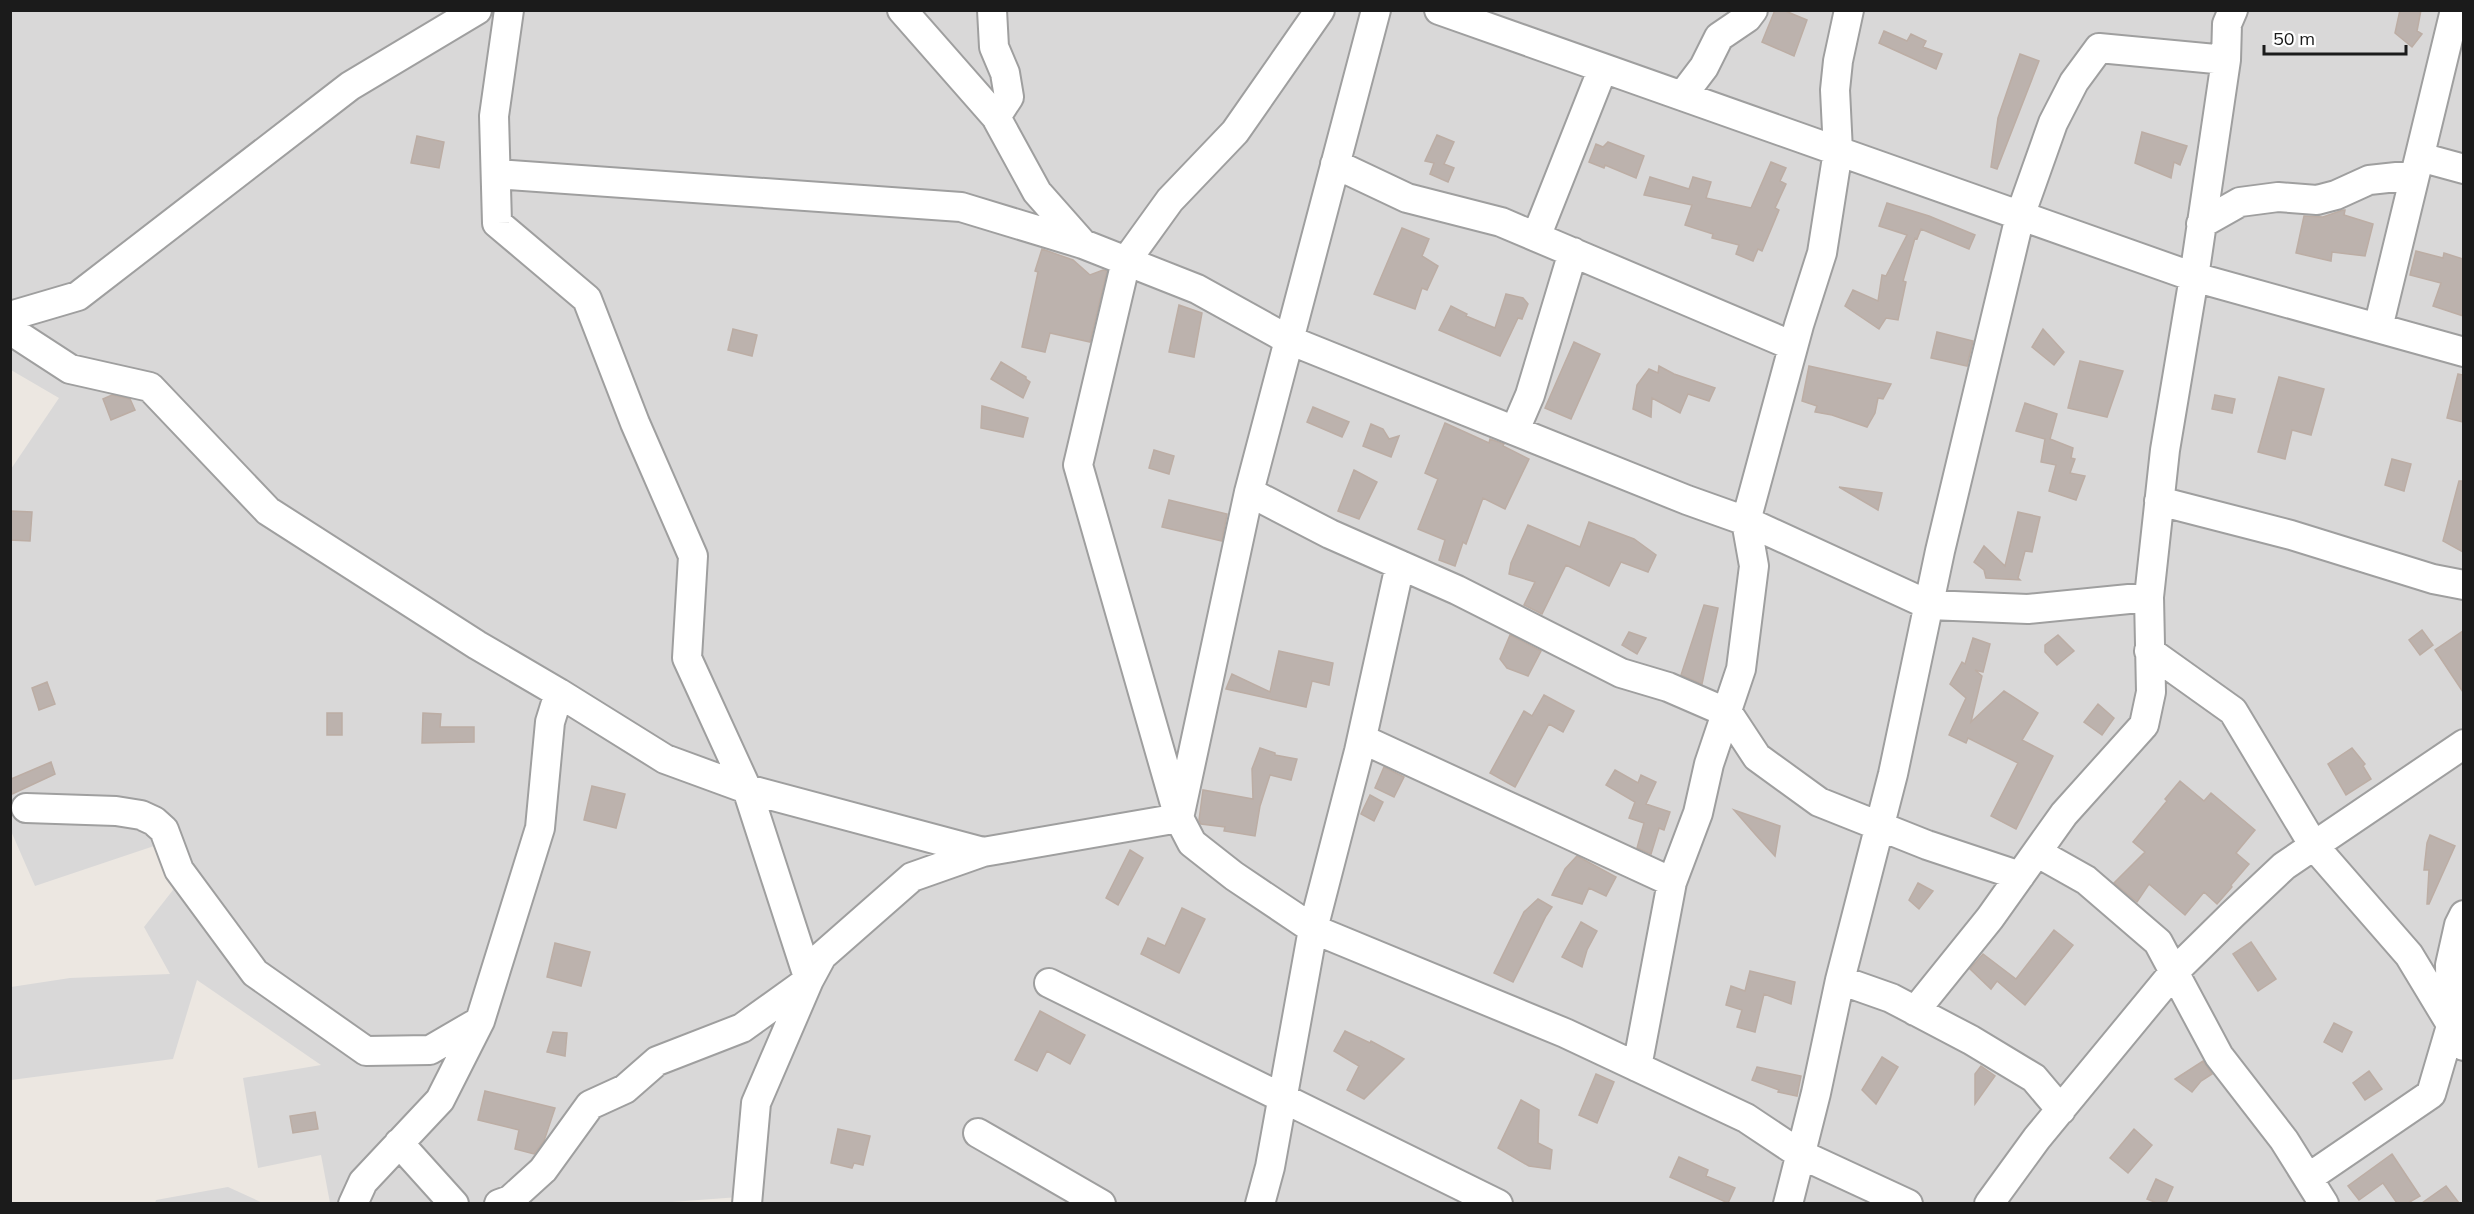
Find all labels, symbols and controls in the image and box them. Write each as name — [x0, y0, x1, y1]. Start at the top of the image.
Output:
scale bar — [2264, 18, 2406, 56]
text: 50 m — [2273, 27, 2315, 50]

